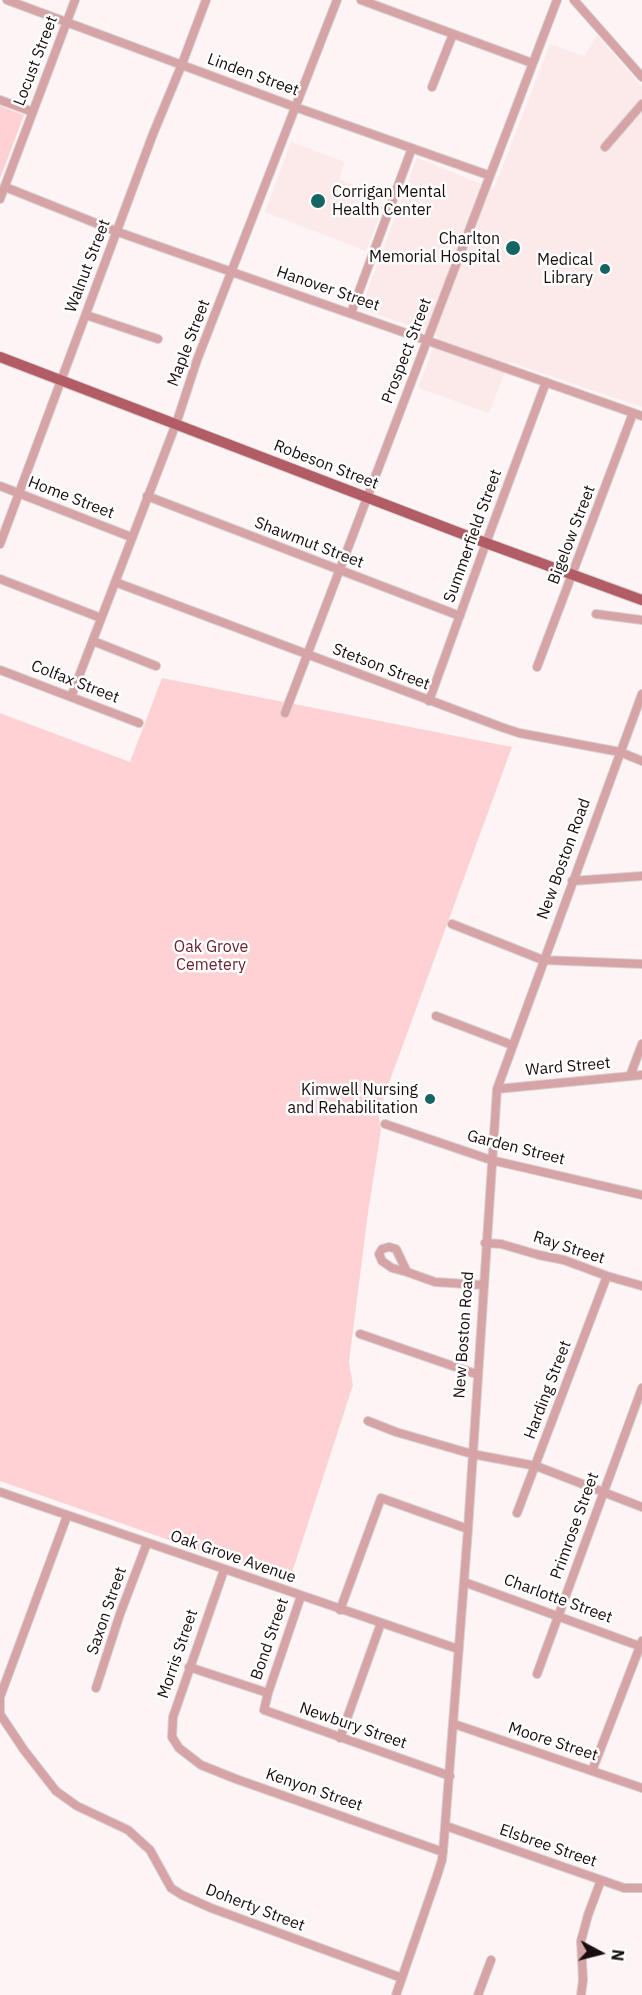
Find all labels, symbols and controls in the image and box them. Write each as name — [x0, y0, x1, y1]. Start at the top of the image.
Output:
street label: Locust Street — [10, 13, 62, 109]
street label: Linden Street — [205, 50, 301, 100]
place label: Corrigan Mental Health Center — [332, 182, 446, 220]
marker: Corrigan Mental Health Center — [309, 192, 327, 210]
street label: Walnut Street — [61, 217, 115, 315]
place label: Charlton Memorial Hospital — [369, 229, 500, 267]
marker: Charlton Memorial Hospital — [504, 239, 522, 257]
place label: Medical Library — [537, 250, 593, 288]
street label: Hanover Street — [274, 262, 382, 316]
marker: Medical Library — [598, 262, 612, 276]
street label: Prospect Street — [378, 296, 436, 406]
street label: Maple Street — [164, 297, 214, 389]
street label: Robeson Street — [271, 436, 381, 494]
street label: Summerfield Street — [440, 467, 506, 605]
street label: Home Street — [25, 473, 117, 523]
street label: Bigelow Street — [544, 483, 600, 587]
street label: Shawmut Street — [252, 513, 366, 573]
street label: Stetson Street — [330, 640, 432, 694]
street label: Colfax Street — [28, 656, 122, 708]
street label: New Boston Road — [533, 796, 595, 922]
park label: Oak Grove Cemetery — [174, 937, 248, 975]
street label: Ward Street — [525, 1054, 611, 1080]
place label: Kimwell Nursing and Rehabilitation — [287, 1080, 418, 1118]
marker: Kimwell Nursing and Rehabilitation — [423, 1092, 437, 1106]
street label: Garden Street — [465, 1127, 567, 1169]
street label: Ray Street — [531, 1227, 607, 1269]
street label: New Boston Road — [450, 1271, 478, 1399]
street label: Harding Street — [520, 1338, 576, 1442]
street label: Primrose Street — [547, 1470, 603, 1582]
street label: Oak Grove Avenue — [168, 1527, 298, 1587]
street label: Saxon Street — [83, 1565, 131, 1657]
street label: Charlotte Street — [501, 1570, 615, 1628]
street label: Bond Street — [247, 1595, 293, 1683]
street label: Morris Street — [154, 1607, 202, 1701]
street label: Newbury Street — [297, 1699, 409, 1753]
street label: Moore Street — [506, 1718, 600, 1766]
street label: Kenyon Street — [263, 1764, 365, 1816]
street label: Elsbree Street — [497, 1820, 599, 1872]
street label: Doherty Street — [203, 1880, 307, 1936]
north arrow — [570, 1923, 630, 1983]
text: N — [607, 1948, 628, 1962]

